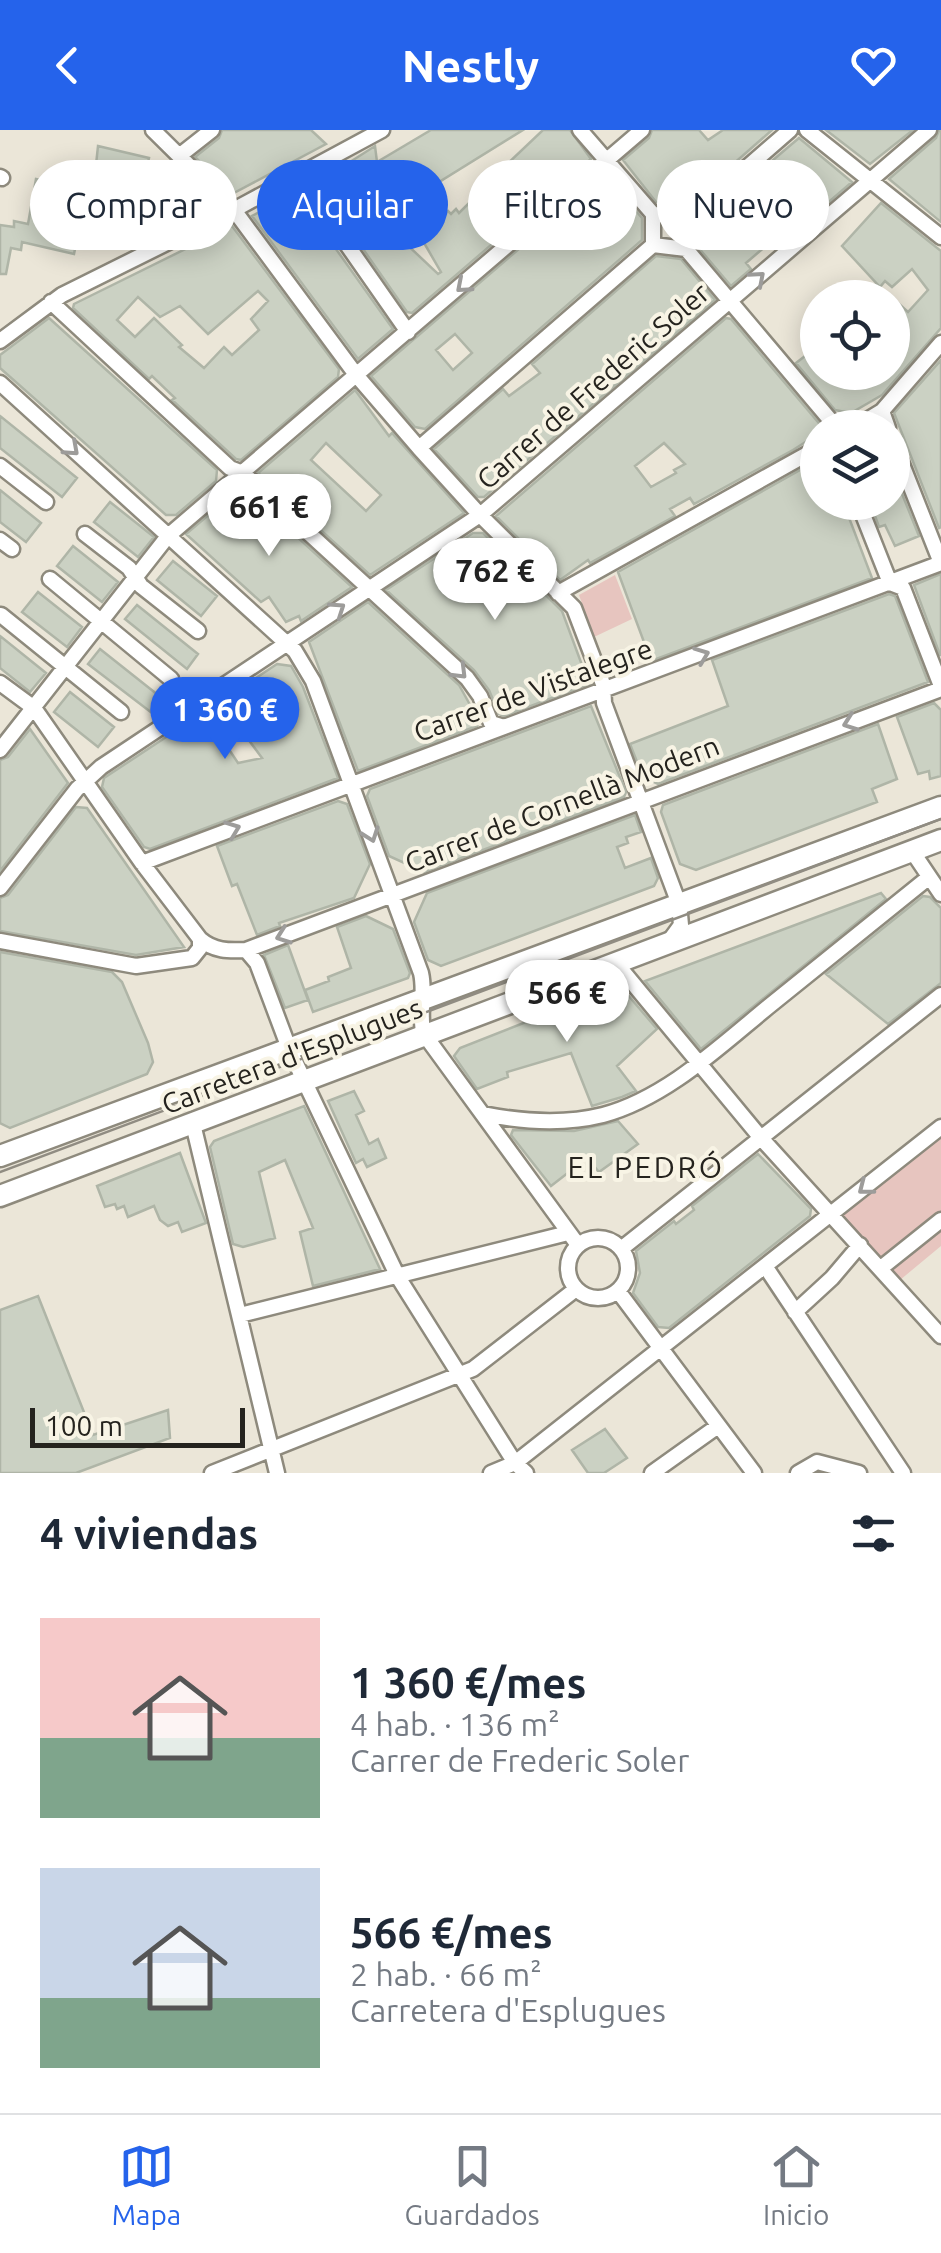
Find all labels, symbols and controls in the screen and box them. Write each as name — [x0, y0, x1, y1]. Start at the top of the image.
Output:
icon: back — [40, 38, 95, 93]
icon: heart — [846, 38, 901, 93]
text: Nestly — [402, 40, 539, 91]
chip: Comprar — [30, 160, 237, 250]
chip: Alquilar — [257, 160, 448, 250]
chip: Filtros — [468, 160, 637, 250]
chip: Nuevo — [657, 160, 829, 250]
one-way arrow — [746, 272, 764, 290]
one-way arrow — [456, 274, 475, 292]
street label: Carrer de Frederic Soler — [470, 276, 715, 495]
map controls — [800, 280, 910, 520]
button: locate — [800, 280, 910, 390]
button: layers — [800, 410, 910, 520]
one-way arrow — [60, 437, 79, 455]
pin: 661 € — [199, 474, 339, 559]
text: 661 € — [229, 488, 309, 524]
pin: 762 € — [425, 538, 565, 623]
text: 762 € — [455, 552, 535, 588]
one-way arrow — [327, 603, 346, 621]
street label: Carrer de Vistalegre — [409, 632, 656, 747]
one-way arrow — [692, 646, 709, 667]
one-way arrow — [448, 661, 466, 679]
pin: 1 360 € — [133, 677, 317, 762]
text: 1 360 € — [172, 691, 278, 727]
one-way arrow — [842, 711, 859, 732]
street label: Carrer de Cornellà Modern — [400, 729, 723, 878]
one-way arrow — [223, 821, 241, 841]
one-way arrow — [359, 825, 379, 842]
one-way arrow — [276, 924, 293, 945]
pin: 566 € — [497, 960, 637, 1045]
text: 566 € — [527, 974, 607, 1010]
street label: Carretera d'Esplugues — [157, 992, 426, 1120]
district label: EL PEDRÓ — [568, 1150, 724, 1184]
one-way arrow — [858, 1176, 876, 1193]
scale bar — [30, 1403, 245, 1448]
text: 100 m — [45, 1410, 123, 1441]
icon: filters — [846, 1506, 901, 1561]
text: 4 viviendas — [40, 1510, 258, 1557]
icon: home — [120, 1658, 240, 1778]
text: 1 360 €/mes — [350, 1659, 586, 1706]
text: 4 hab. · 136 m² — [350, 1706, 560, 1742]
text: Carrer de Frederic Soler — [350, 1742, 689, 1778]
icon: home — [120, 1908, 240, 2028]
text: 566 €/mes — [350, 1909, 553, 1956]
text: 2 hab. · 66 m² — [350, 1956, 542, 1992]
text: Carretera d'Esplugues — [350, 1992, 666, 2028]
tab: Mapa — [112, 2139, 181, 2230]
tab: Guardados — [405, 2139, 540, 2230]
tab: Inicio — [763, 2139, 829, 2230]

